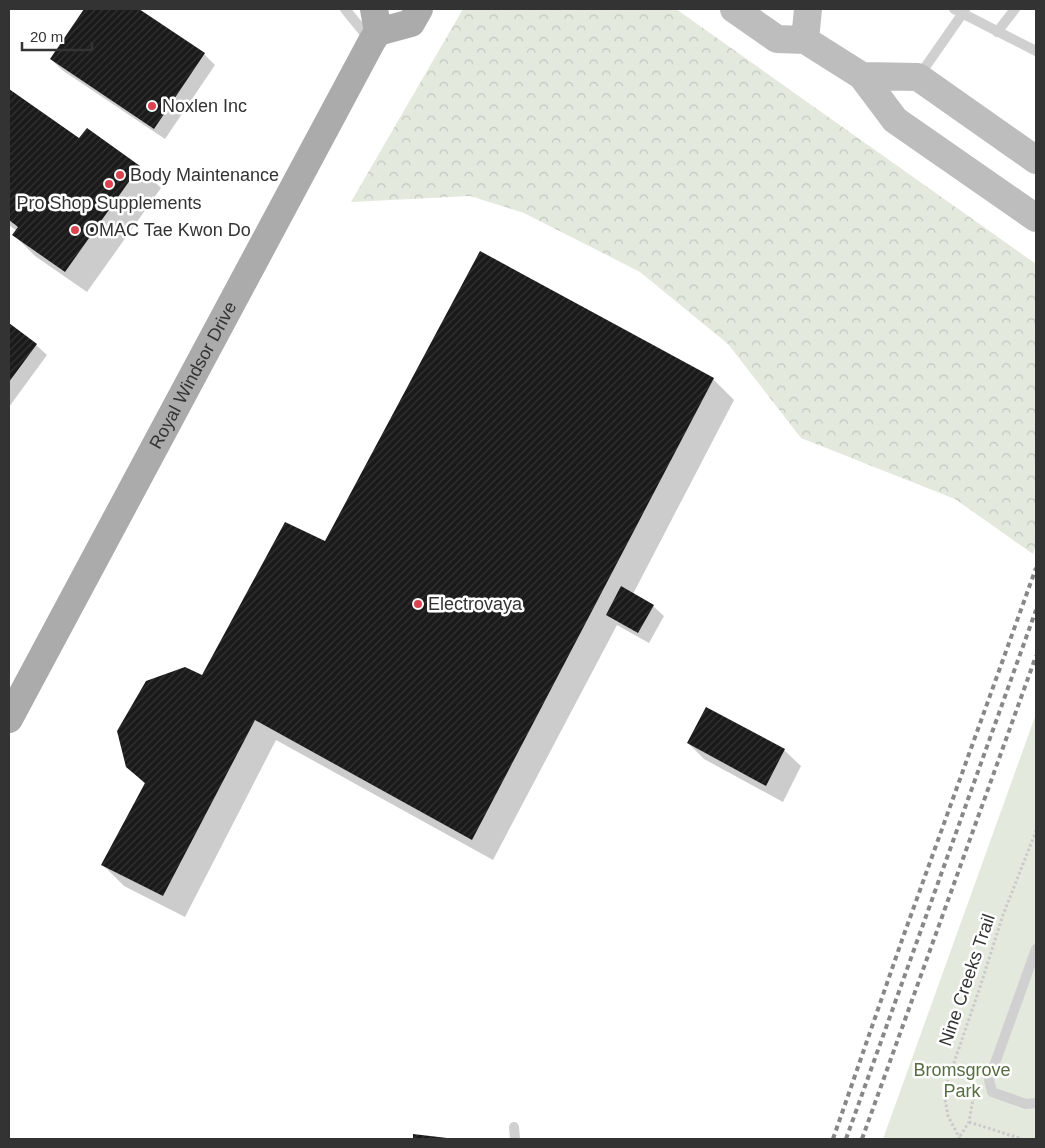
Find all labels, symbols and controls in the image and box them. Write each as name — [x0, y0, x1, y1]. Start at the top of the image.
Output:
scale bar — [22, 20, 92, 52]
text: 20 m — [30, 28, 63, 45]
place label: Noxlen Inc — [162, 96, 247, 116]
marker: Noxlen Inc — [146, 100, 158, 112]
place label: Body Maintenance — [130, 165, 279, 185]
marker: Body Maintenance — [114, 169, 126, 181]
marker: Pro Shop Supplements — [103, 178, 115, 190]
place label: Pro Shop Supplements — [16, 193, 202, 213]
place label: OMAC Tae Kwon Do — [85, 220, 251, 240]
marker: OMAC Tae Kwon Do — [69, 224, 81, 236]
street label: Royal Windsor Drive — [146, 298, 241, 452]
place label: Electrovaya — [428, 594, 523, 614]
marker: Electrovaya — [412, 598, 424, 610]
street label: Nine Creeks Trail — [935, 911, 999, 1049]
park label: Bromsgrove Park — [913, 1060, 1011, 1101]

